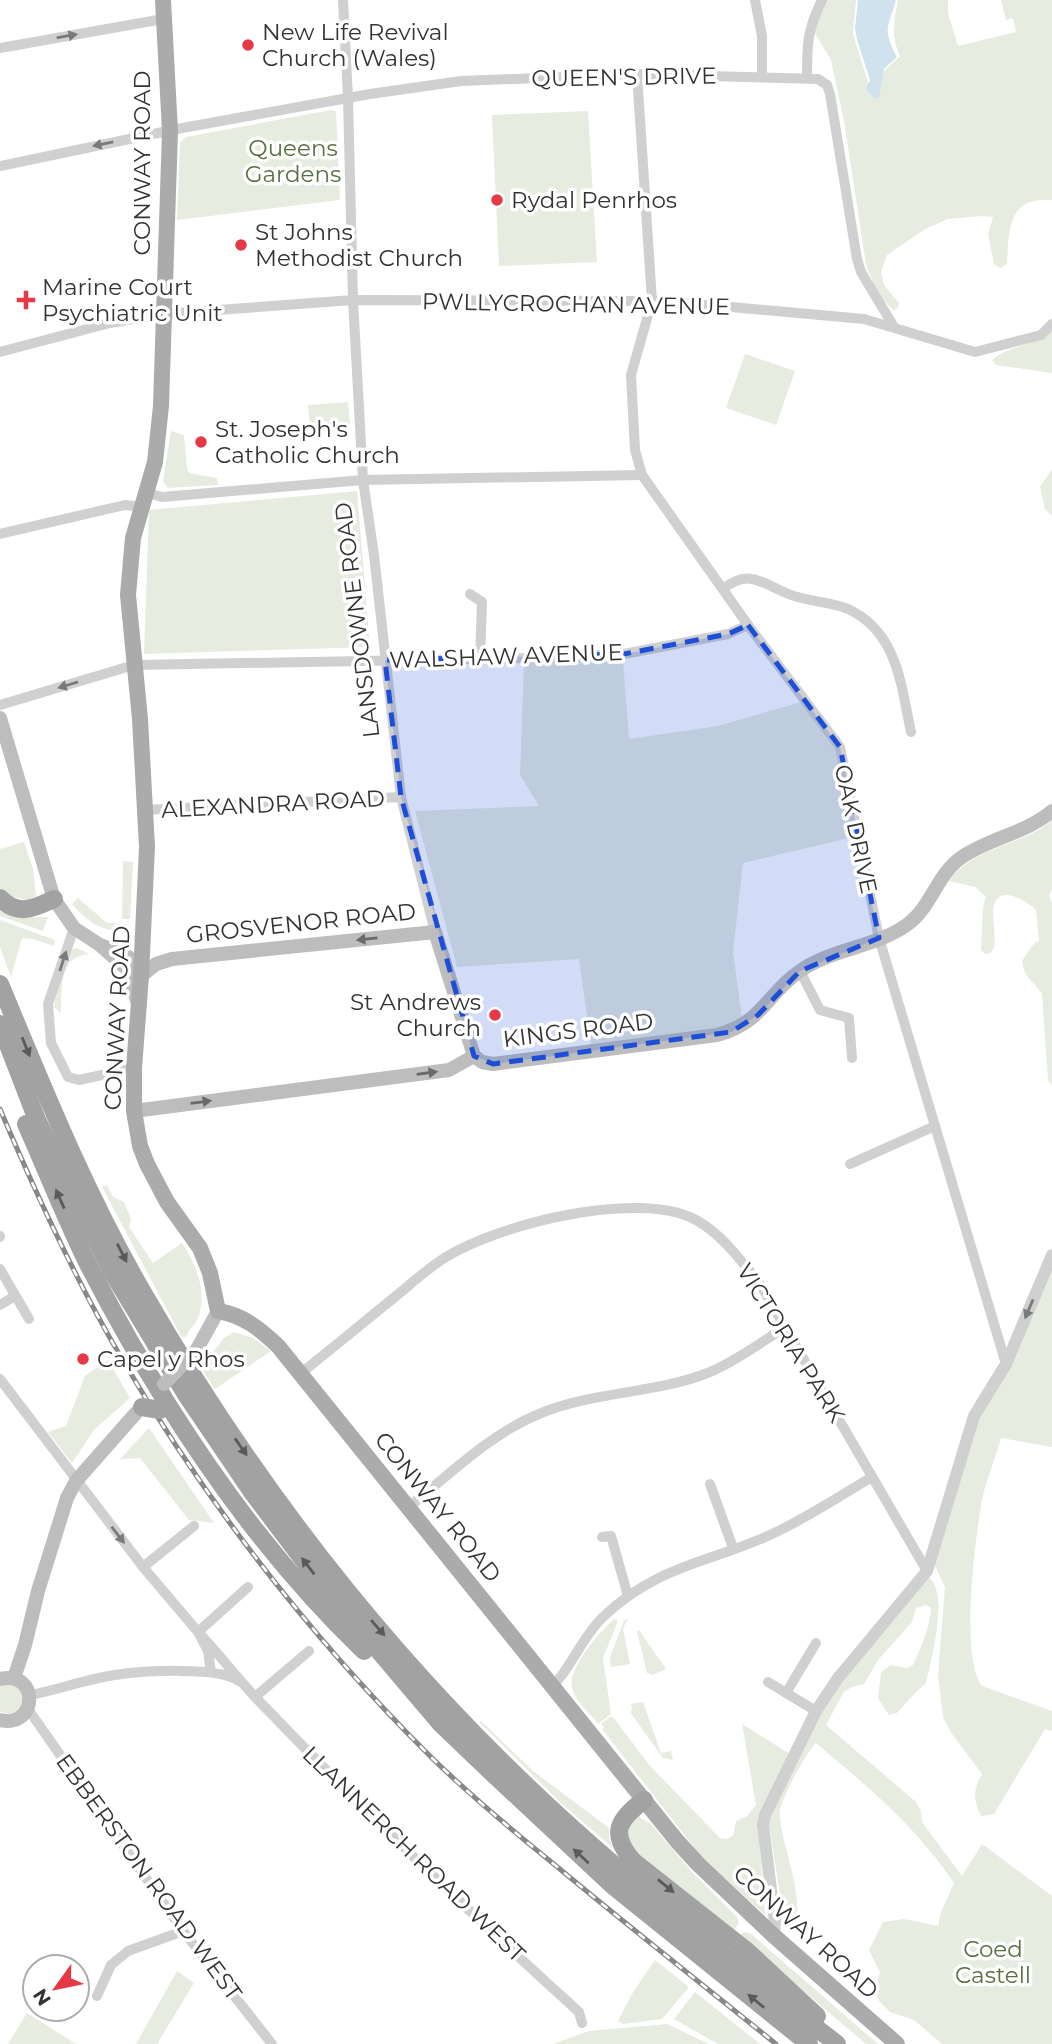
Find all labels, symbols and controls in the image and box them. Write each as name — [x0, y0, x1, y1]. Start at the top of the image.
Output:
place label: New Life Revival Church (Wales) — [262, 18, 449, 72]
one-way arrow — [56, 30, 78, 41]
marker: New Life Revival Church (Wales) — [240, 37, 256, 53]
street label: QUEEN'S DRIVE — [531, 61, 717, 93]
street label: CONWAY ROAD — [128, 70, 156, 256]
park label: Queens Gardens — [245, 134, 341, 188]
one-way arrow — [92, 139, 114, 150]
place label: Rydal Penrhos — [511, 186, 677, 214]
marker: Rydal Penrhos — [489, 192, 505, 208]
place label: St Johns Methodist Church — [255, 218, 463, 272]
marker: St Johns Methodist Church — [233, 237, 249, 253]
place label: Marine Court Psychiatric Unit — [42, 273, 223, 327]
street label: PWLLYCROCHAN AVENUE — [422, 287, 730, 321]
marker: Marine Court Psychiatric Unit — [16, 290, 36, 310]
place label: St. Joseph's Catholic Church — [215, 415, 400, 469]
marker: St. Joseph's Catholic Church — [193, 434, 209, 450]
street label: LANSDOWNE ROAD — [329, 501, 385, 739]
street label: WALSHAW AVENUE — [389, 638, 623, 674]
one-way arrow — [58, 680, 79, 690]
street label: OAK DRIVE — [829, 762, 883, 896]
street label: ALEXANDRA ROAD — [160, 784, 386, 824]
street label: GROSVENOR ROAD — [185, 897, 417, 949]
street label: CONWAY ROAD — [98, 925, 136, 1111]
one-way arrow — [356, 934, 378, 945]
one-way arrow — [58, 950, 69, 971]
place label: St Andrews Church — [350, 988, 481, 1042]
marker: St Andrews Church — [487, 1007, 503, 1023]
street label: KINGS ROAD — [501, 1007, 655, 1053]
one-way arrow — [21, 1037, 32, 1058]
one-way arrow — [416, 1067, 438, 1078]
one-way arrow — [190, 1097, 212, 1108]
one-way arrow — [54, 1189, 66, 1209]
one-way arrow — [117, 1243, 128, 1263]
street label: VICTORIA PARK — [731, 1258, 851, 1428]
one-way arrow — [1023, 1299, 1034, 1320]
place label: Capel y Rhos — [97, 1345, 245, 1373]
marker: Capel y Rhos — [75, 1351, 91, 1367]
street label: CONWAY ROAD — [369, 1426, 507, 1588]
one-way arrow — [234, 1438, 248, 1456]
one-way arrow — [111, 1526, 126, 1544]
one-way arrow — [301, 1557, 315, 1575]
one-way arrow — [370, 1620, 385, 1637]
street label: LLANNERCH ROAD WEST — [297, 1740, 532, 1968]
street label: EBBERSTON ROAD WEST — [50, 1748, 248, 2006]
one-way arrow — [572, 1848, 590, 1864]
street label: CONWAY ROAD — [728, 1860, 884, 2004]
one-way arrow — [656, 1879, 674, 1894]
park label: Coed Castell — [955, 1935, 1031, 1989]
north arrow — [21, 1953, 91, 2023]
text: N — [28, 1984, 56, 2010]
one-way arrow — [747, 1994, 765, 2009]

